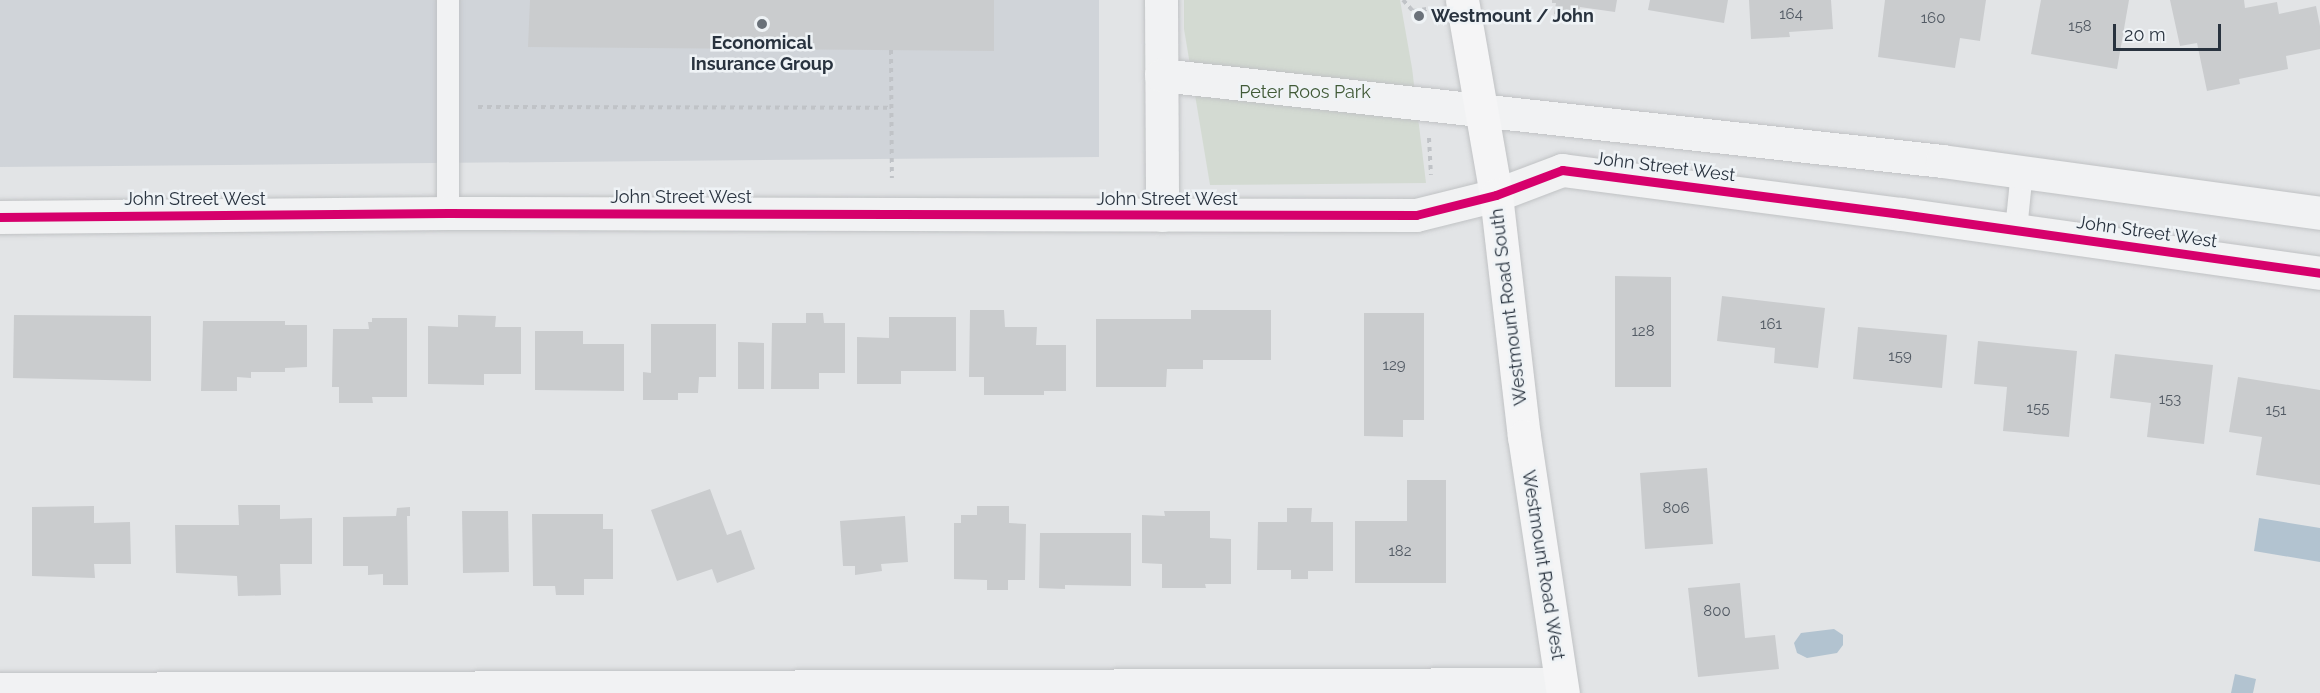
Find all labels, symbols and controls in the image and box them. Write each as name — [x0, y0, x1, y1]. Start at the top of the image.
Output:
place label: Westmount / John — [1431, 5, 1594, 27]
house number: 164 — [1779, 6, 1803, 24]
marker: Westmount / John — [1412, 9, 1426, 23]
house number: 160 — [1921, 10, 1945, 28]
scale bar — [2116, 12, 2224, 50]
marker: Economical Insurance Group — [755, 17, 769, 31]
house number: 158 — [2068, 18, 2092, 36]
text: 20 m — [2124, 24, 2166, 45]
place label: Economical Insurance Group — [691, 33, 833, 76]
park label: Peter Roos Park — [1239, 81, 1371, 103]
street label: John Street West — [1593, 148, 1737, 186]
street label: John Street West — [610, 186, 752, 208]
street label: John Street West — [124, 188, 266, 210]
street label: John Street West — [1096, 188, 1238, 210]
street label: Westmount Road South — [1486, 207, 1532, 407]
street label: John Street West — [2075, 211, 2219, 253]
house number: 161 — [1760, 316, 1782, 334]
house number: 128 — [1631, 323, 1655, 341]
house number: 159 — [1888, 348, 1912, 366]
house number: 129 — [1382, 357, 1406, 375]
house number: 153 — [2159, 391, 2181, 409]
house number: 155 — [2027, 400, 2049, 418]
house number: 151 — [2265, 402, 2287, 420]
street label: Westmount Road West — [1517, 468, 1569, 662]
house number: 806 — [1662, 500, 1690, 518]
house number: 182 — [1388, 543, 1412, 561]
house number: 800 — [1703, 603, 1731, 621]

